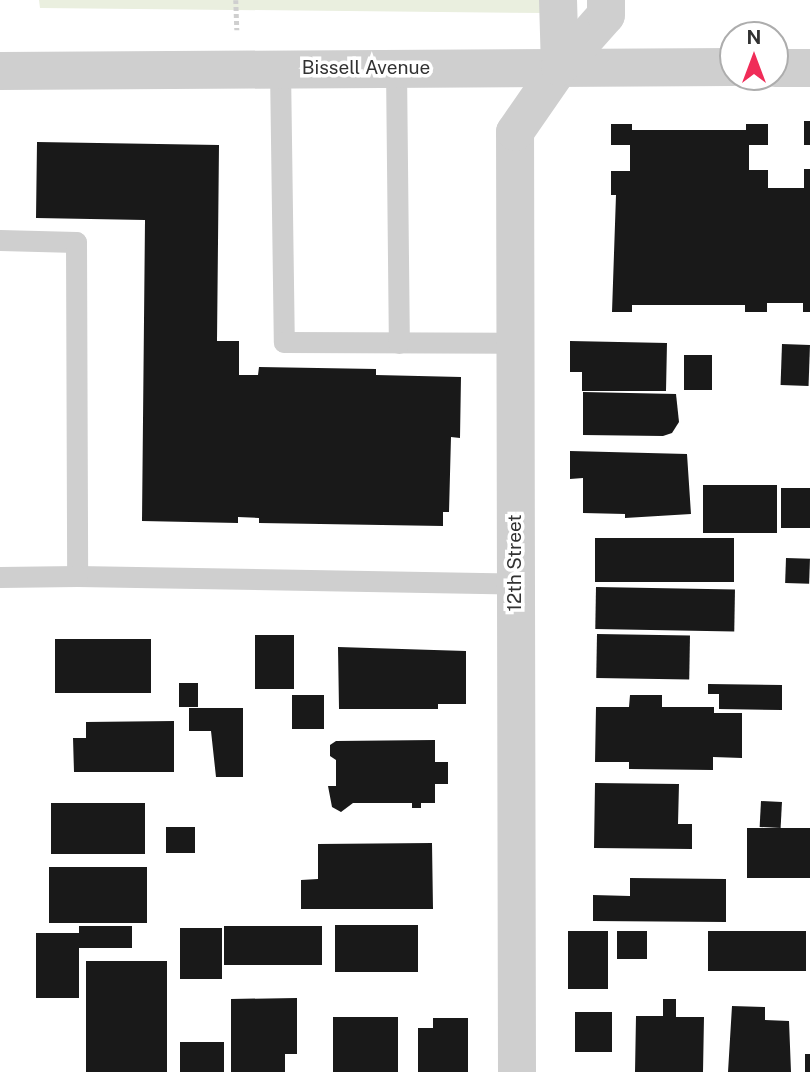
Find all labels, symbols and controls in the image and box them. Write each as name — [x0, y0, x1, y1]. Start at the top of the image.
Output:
north arrow — [719, 21, 789, 91]
text: N — [747, 26, 761, 48]
street label: Bissell Avenue — [302, 57, 430, 79]
street label: 12th Street — [504, 514, 526, 612]

